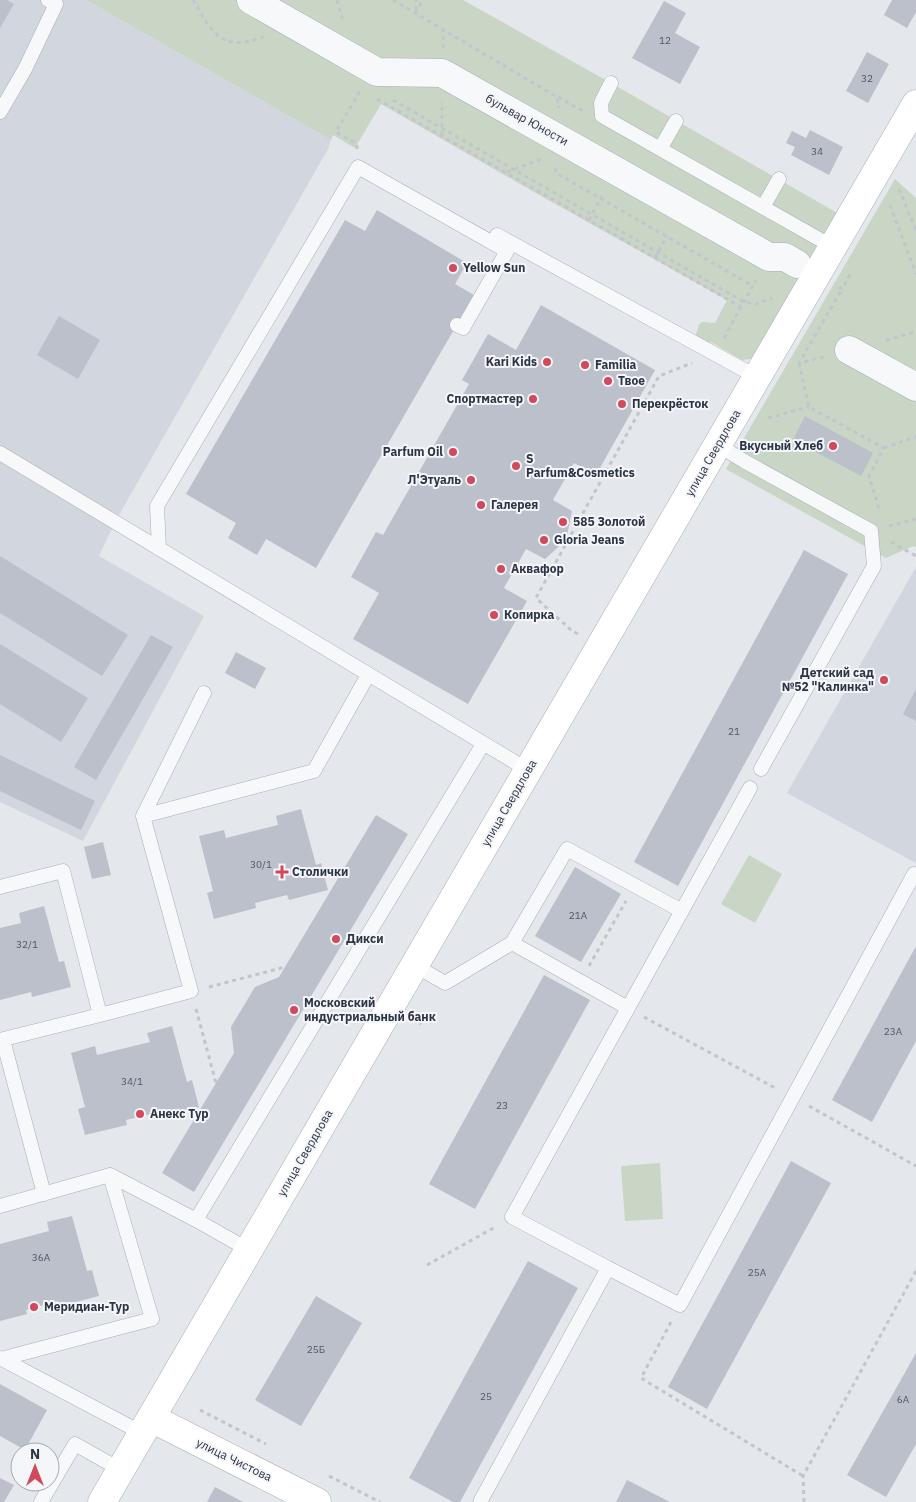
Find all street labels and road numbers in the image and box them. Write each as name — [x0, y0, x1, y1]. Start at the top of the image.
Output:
street label: бульвар Юности — [483, 91, 571, 149]
street label: улица Свердлова — [682, 406, 744, 499]
street label: улица Свердлова — [478, 756, 540, 849]
street label: улица Свердлова — [274, 1106, 336, 1199]
street label: улица Чистова — [194, 1435, 275, 1485]

